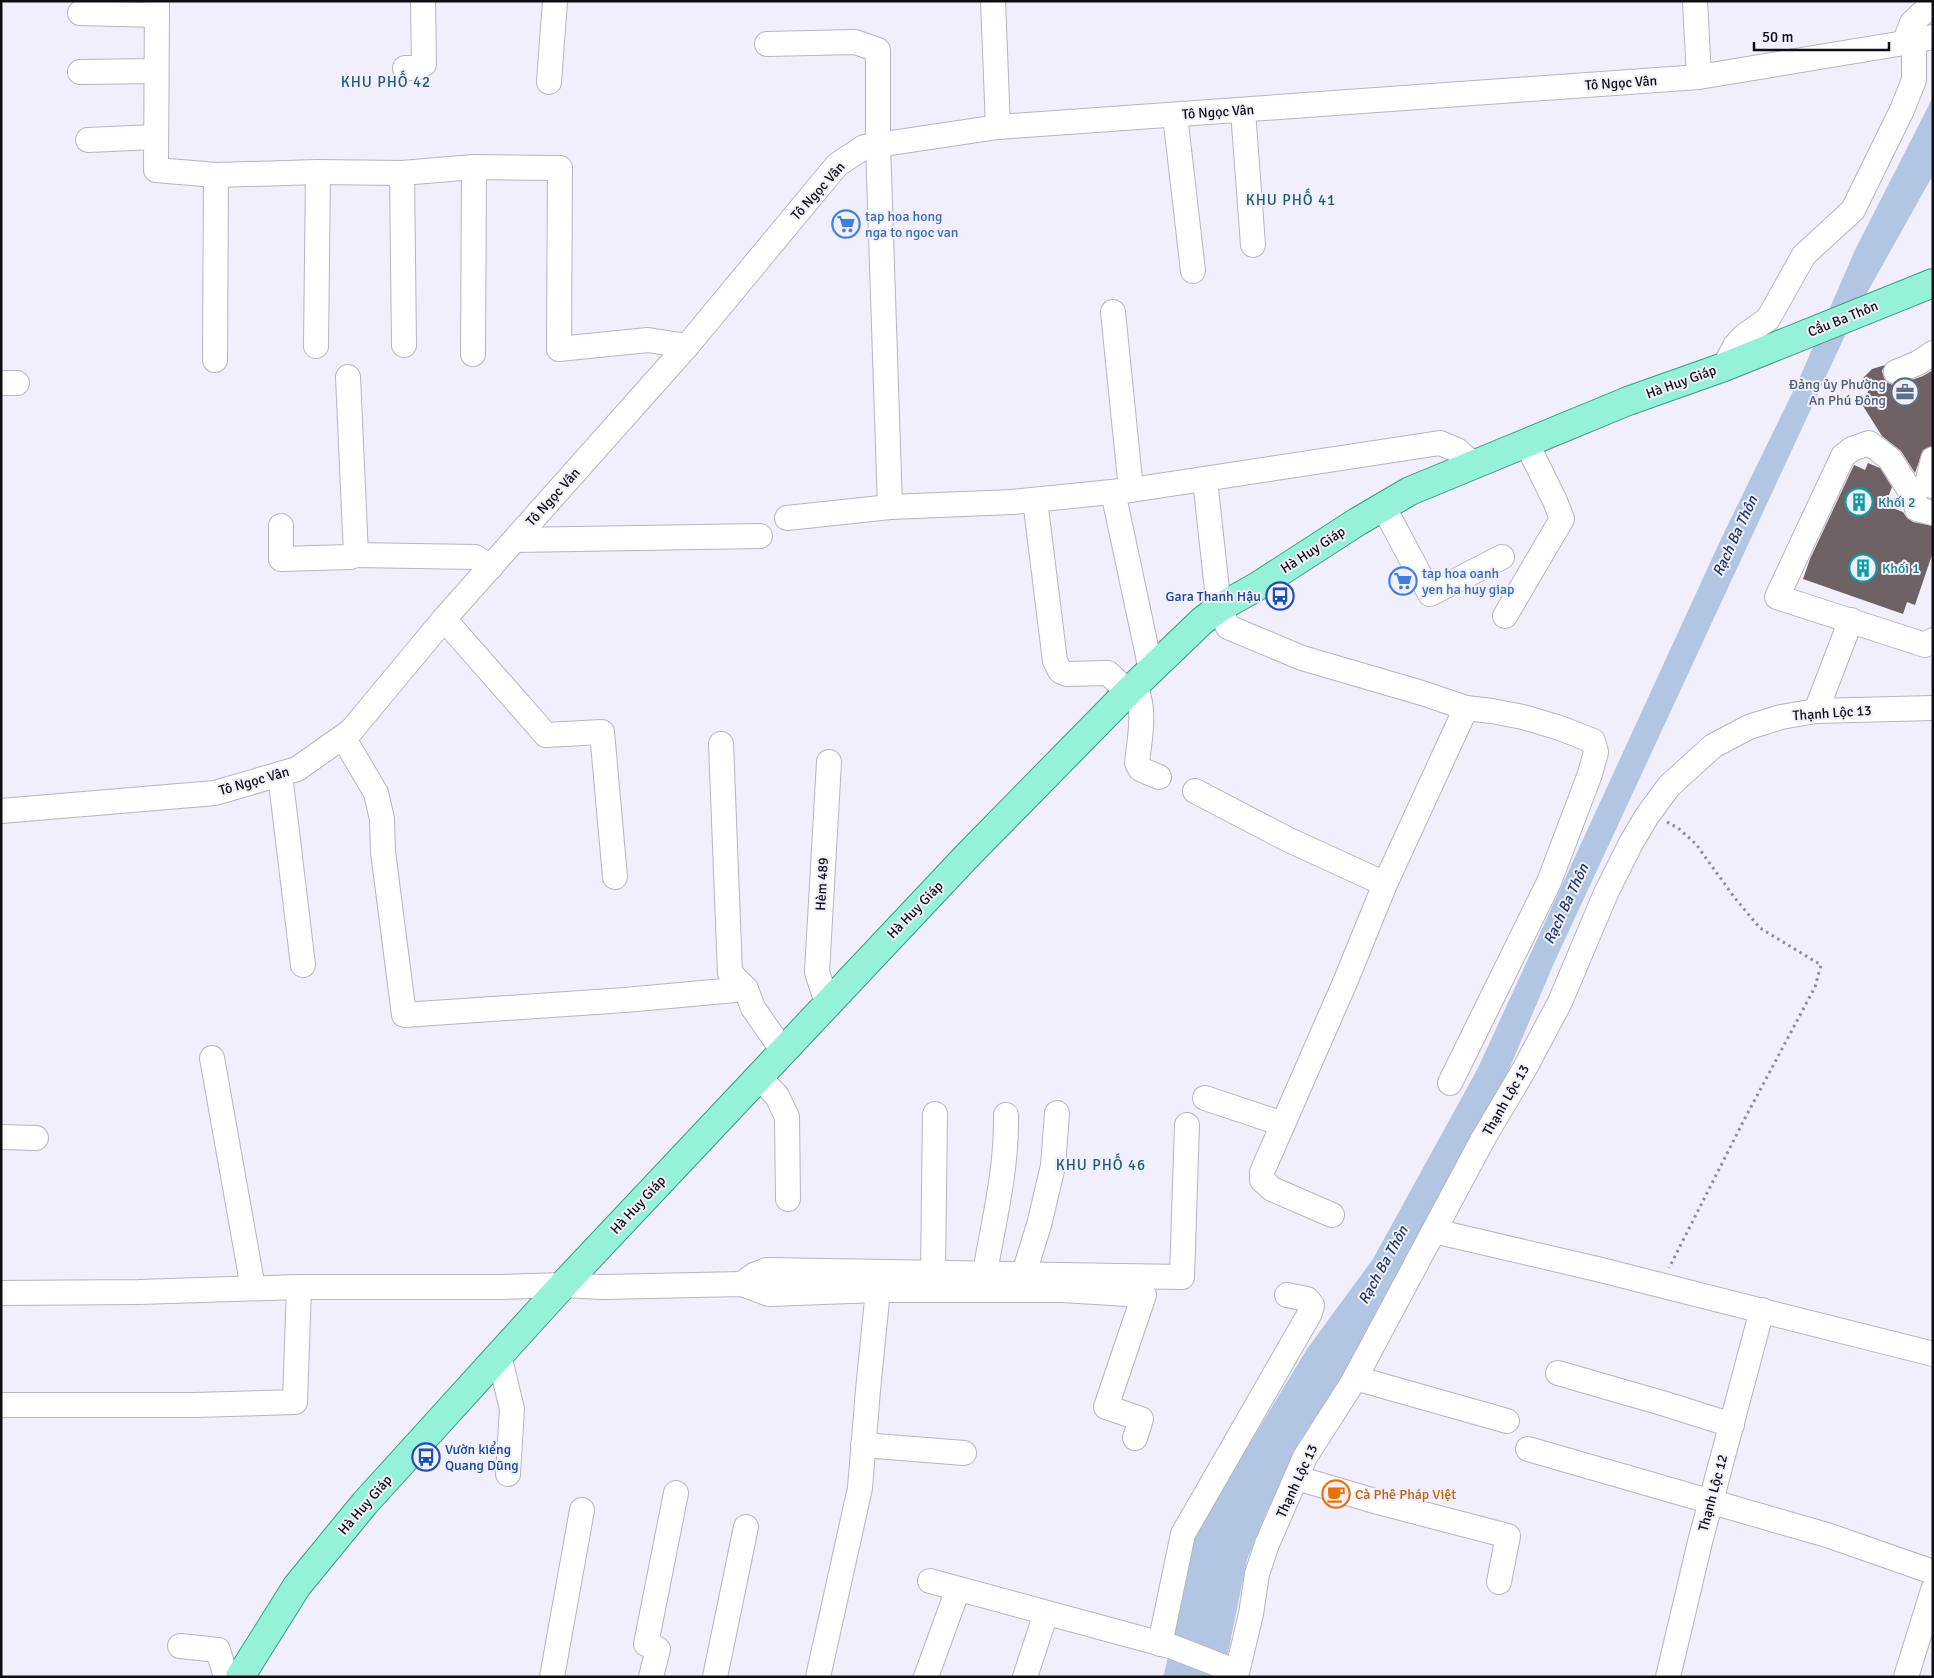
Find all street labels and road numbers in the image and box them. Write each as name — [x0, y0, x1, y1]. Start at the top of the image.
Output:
street label: Tô Ngọc Vân — [1584, 72, 1658, 94]
street label: Tô Ngọc Vân — [1181, 101, 1255, 123]
street label: Tô Ngọc Vân — [787, 158, 849, 224]
street label: Cầu Ba Thôn — [1805, 297, 1881, 341]
street label: Hà Huy Giáp — [1643, 361, 1719, 403]
street label: Tô Ngọc Vân — [522, 464, 584, 530]
street label: Hà Huy Giáp — [1277, 523, 1349, 577]
street label: Thạnh Lộc 13 — [1792, 702, 1872, 724]
street label: Tô Ngọc Vân — [217, 763, 291, 799]
street label: Hèm 489 — [812, 857, 832, 911]
street label: Hà Huy Giáp — [883, 878, 947, 942]
street label: Thạnh Lộc 13 — [1479, 1062, 1533, 1138]
street label: Hà Huy Giáp — [607, 1172, 669, 1238]
street label: Thạnh Lộc 13 — [1273, 1442, 1321, 1520]
street label: Thạnh Lộc 12 — [1695, 1453, 1731, 1533]
street label: Hà Huy Giáp — [334, 1472, 396, 1538]

